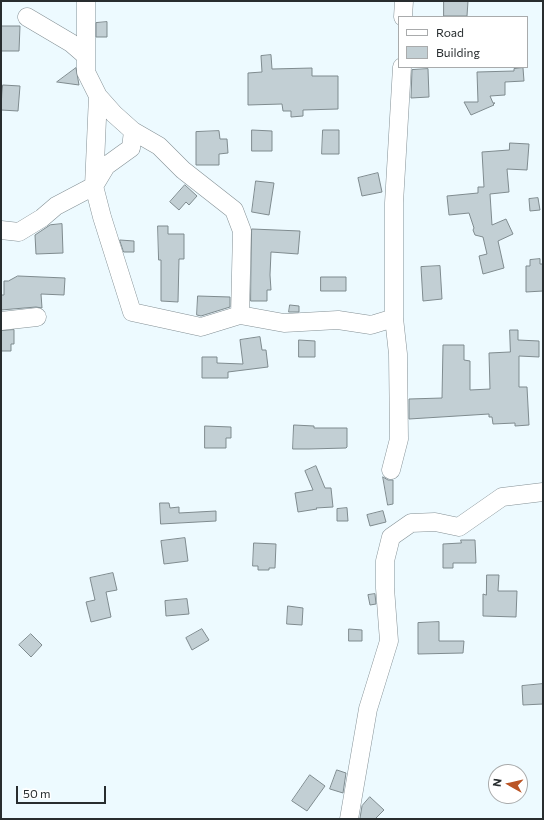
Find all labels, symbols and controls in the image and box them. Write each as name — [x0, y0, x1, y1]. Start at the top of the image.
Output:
legend — [398, 16, 528, 68]
text: Road — [436, 25, 464, 39]
text: Building — [436, 45, 480, 59]
north arrow — [488, 764, 528, 804]
text: N — [490, 777, 504, 787]
scale bar — [18, 778, 108, 804]
text: 50 m — [23, 786, 51, 800]

